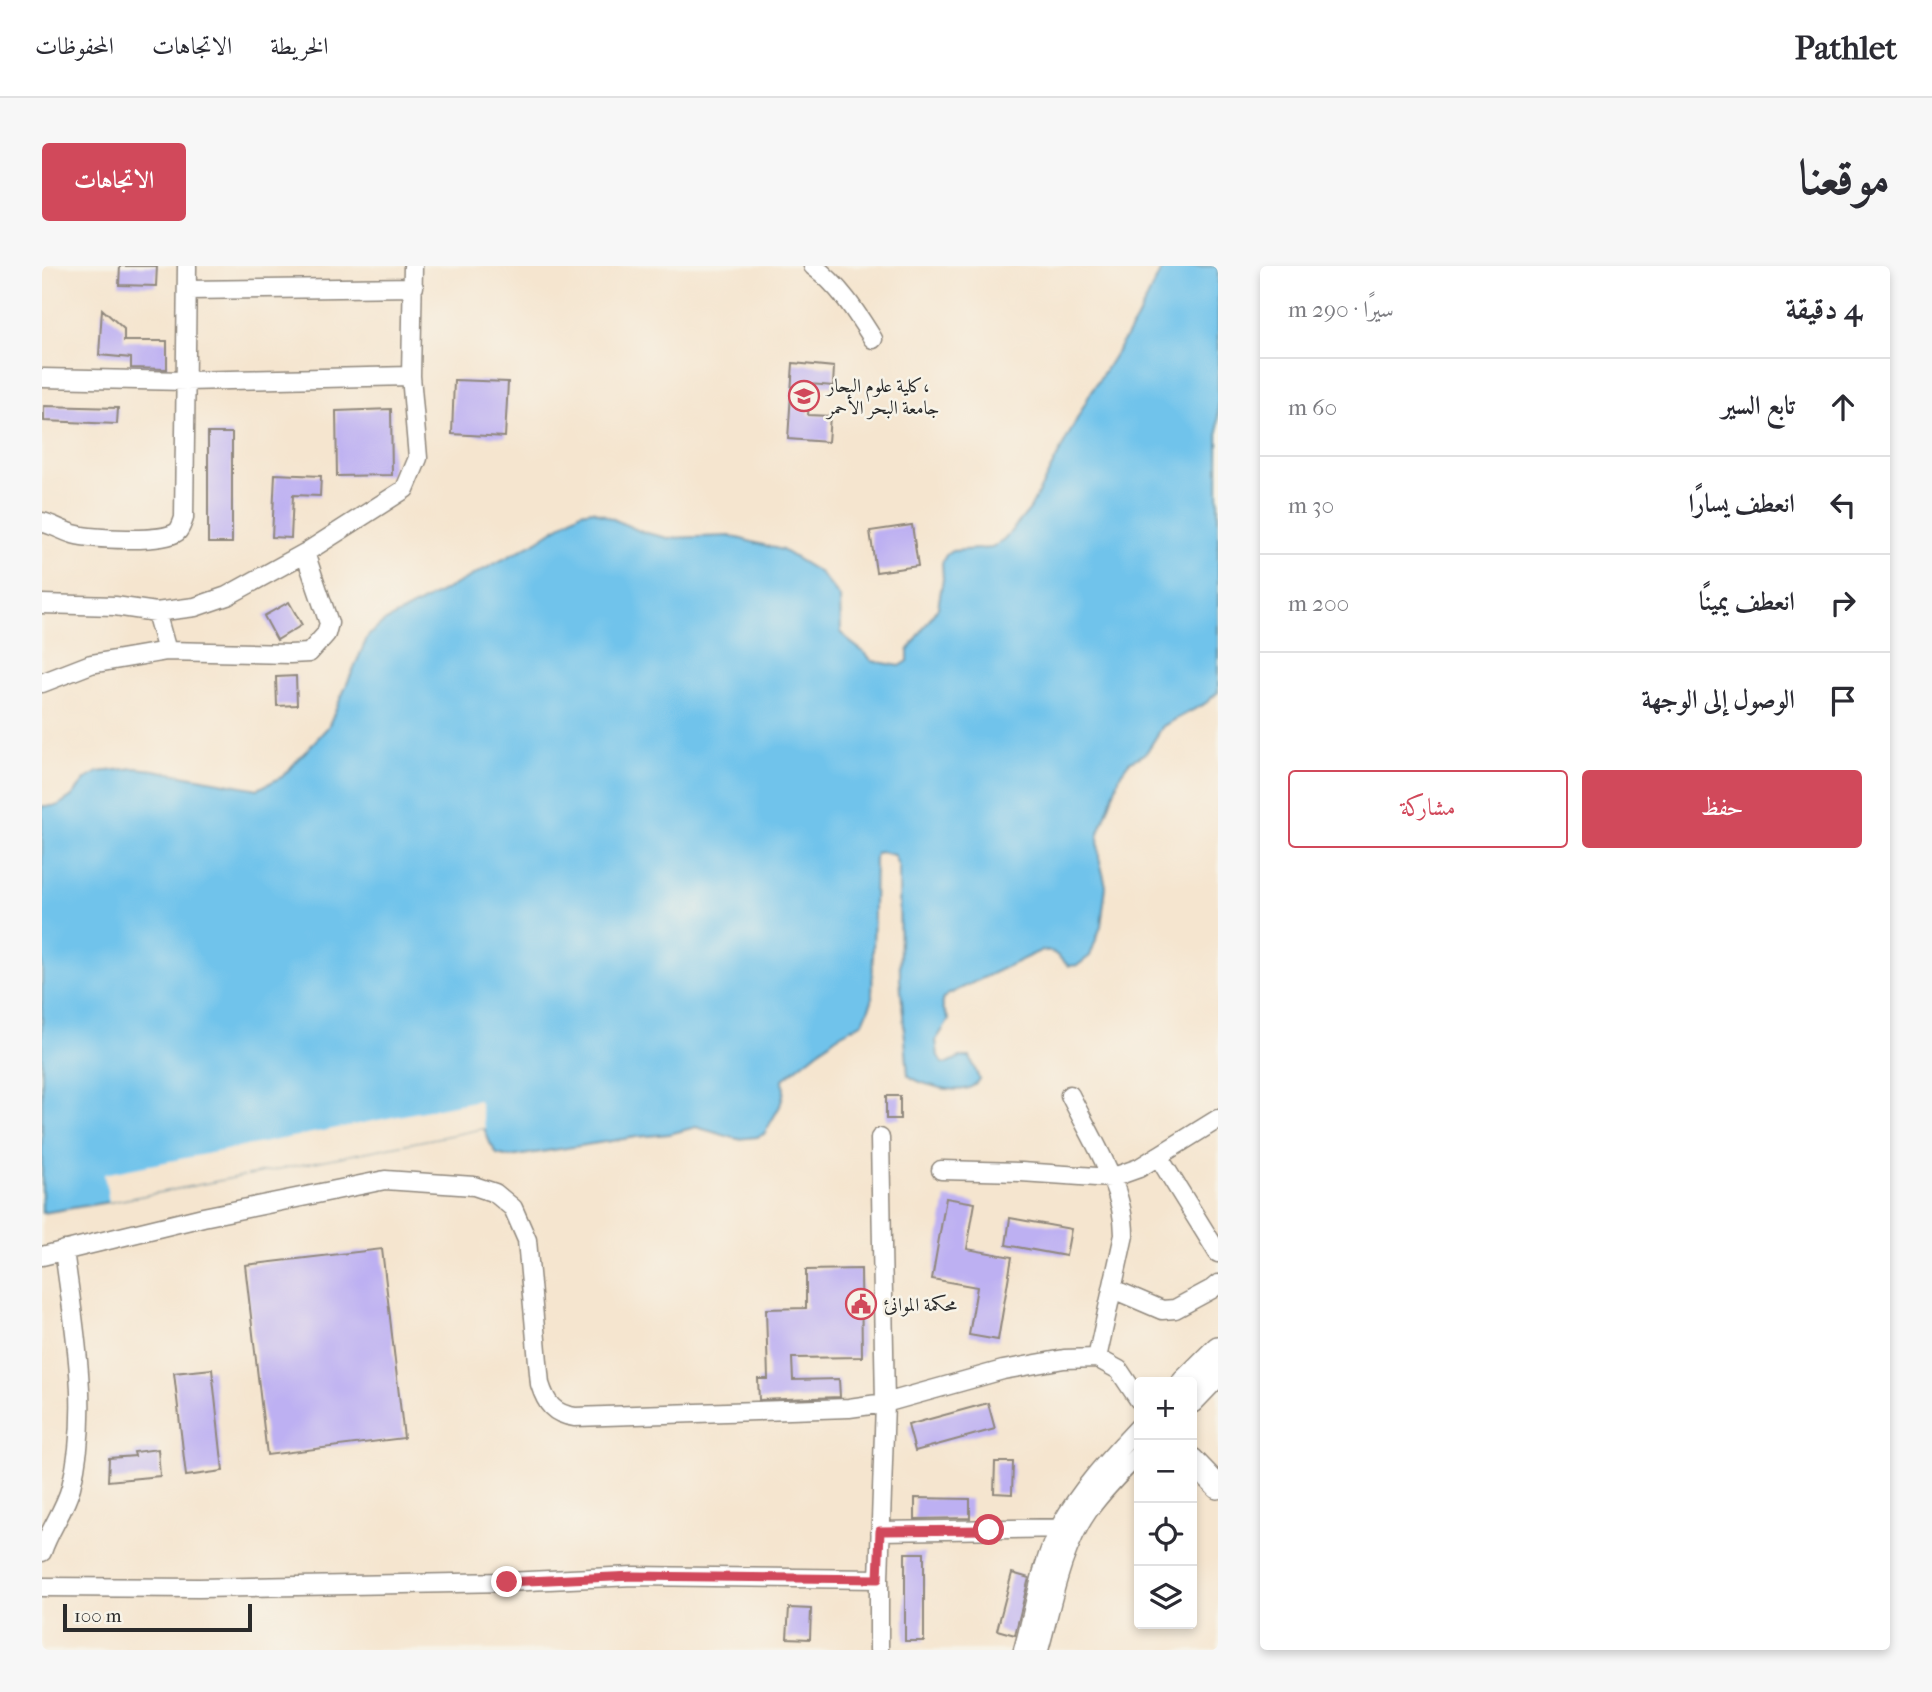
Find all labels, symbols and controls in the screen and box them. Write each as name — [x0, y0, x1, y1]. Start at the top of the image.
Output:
text: Pathlet — [1795, 29, 1897, 68]
text: المحفوظات — [35, 32, 114, 60]
text: الاتجاهات — [152, 32, 232, 60]
text: الخريطة — [270, 32, 329, 60]
button: الاتجاهات — [42, 143, 186, 221]
text: موقعنا — [1798, 149, 1890, 207]
text: 4 دقيقة — [1785, 292, 1862, 327]
text: سيرًا · 290 m — [1288, 296, 1394, 323]
place label: كلية علوم البحار، جامعة البحر الأحمر — [825, 375, 939, 420]
school or university icon: كلية علوم البحار، جامعة البحر الأحمر — [787, 379, 821, 413]
icon: ahead — [1824, 388, 1862, 426]
text: تابع السير — [1722, 390, 1795, 421]
text: 60 m — [1288, 394, 1337, 421]
icon: left — [1824, 486, 1862, 524]
text: انعطف يسارًا — [1688, 488, 1795, 519]
text: 30 m — [1288, 492, 1334, 519]
icon: right — [1824, 584, 1862, 622]
text: انعطف يمينًا — [1699, 586, 1795, 617]
text: 200 m — [1288, 590, 1349, 617]
icon: arrive — [1824, 682, 1862, 720]
text: الوصول إلى الوجهة — [1641, 684, 1795, 715]
button: مشاركة — [1288, 770, 1568, 848]
button: حفظ — [1582, 770, 1862, 848]
public building icon: محكمة الموانئ — [844, 1287, 878, 1321]
place label: محكمة الموانئ — [884, 1294, 958, 1317]
map controls — [1134, 1377, 1197, 1629]
button: + — [1134, 1377, 1197, 1440]
button: − — [1134, 1440, 1197, 1503]
button: locate — [1134, 1503, 1197, 1566]
route start — [973, 1514, 1004, 1545]
route end — [491, 1566, 522, 1597]
button: layers — [1134, 1566, 1197, 1629]
scale bar — [63, 1601, 252, 1633]
text: 100 m — [74, 1605, 122, 1627]

